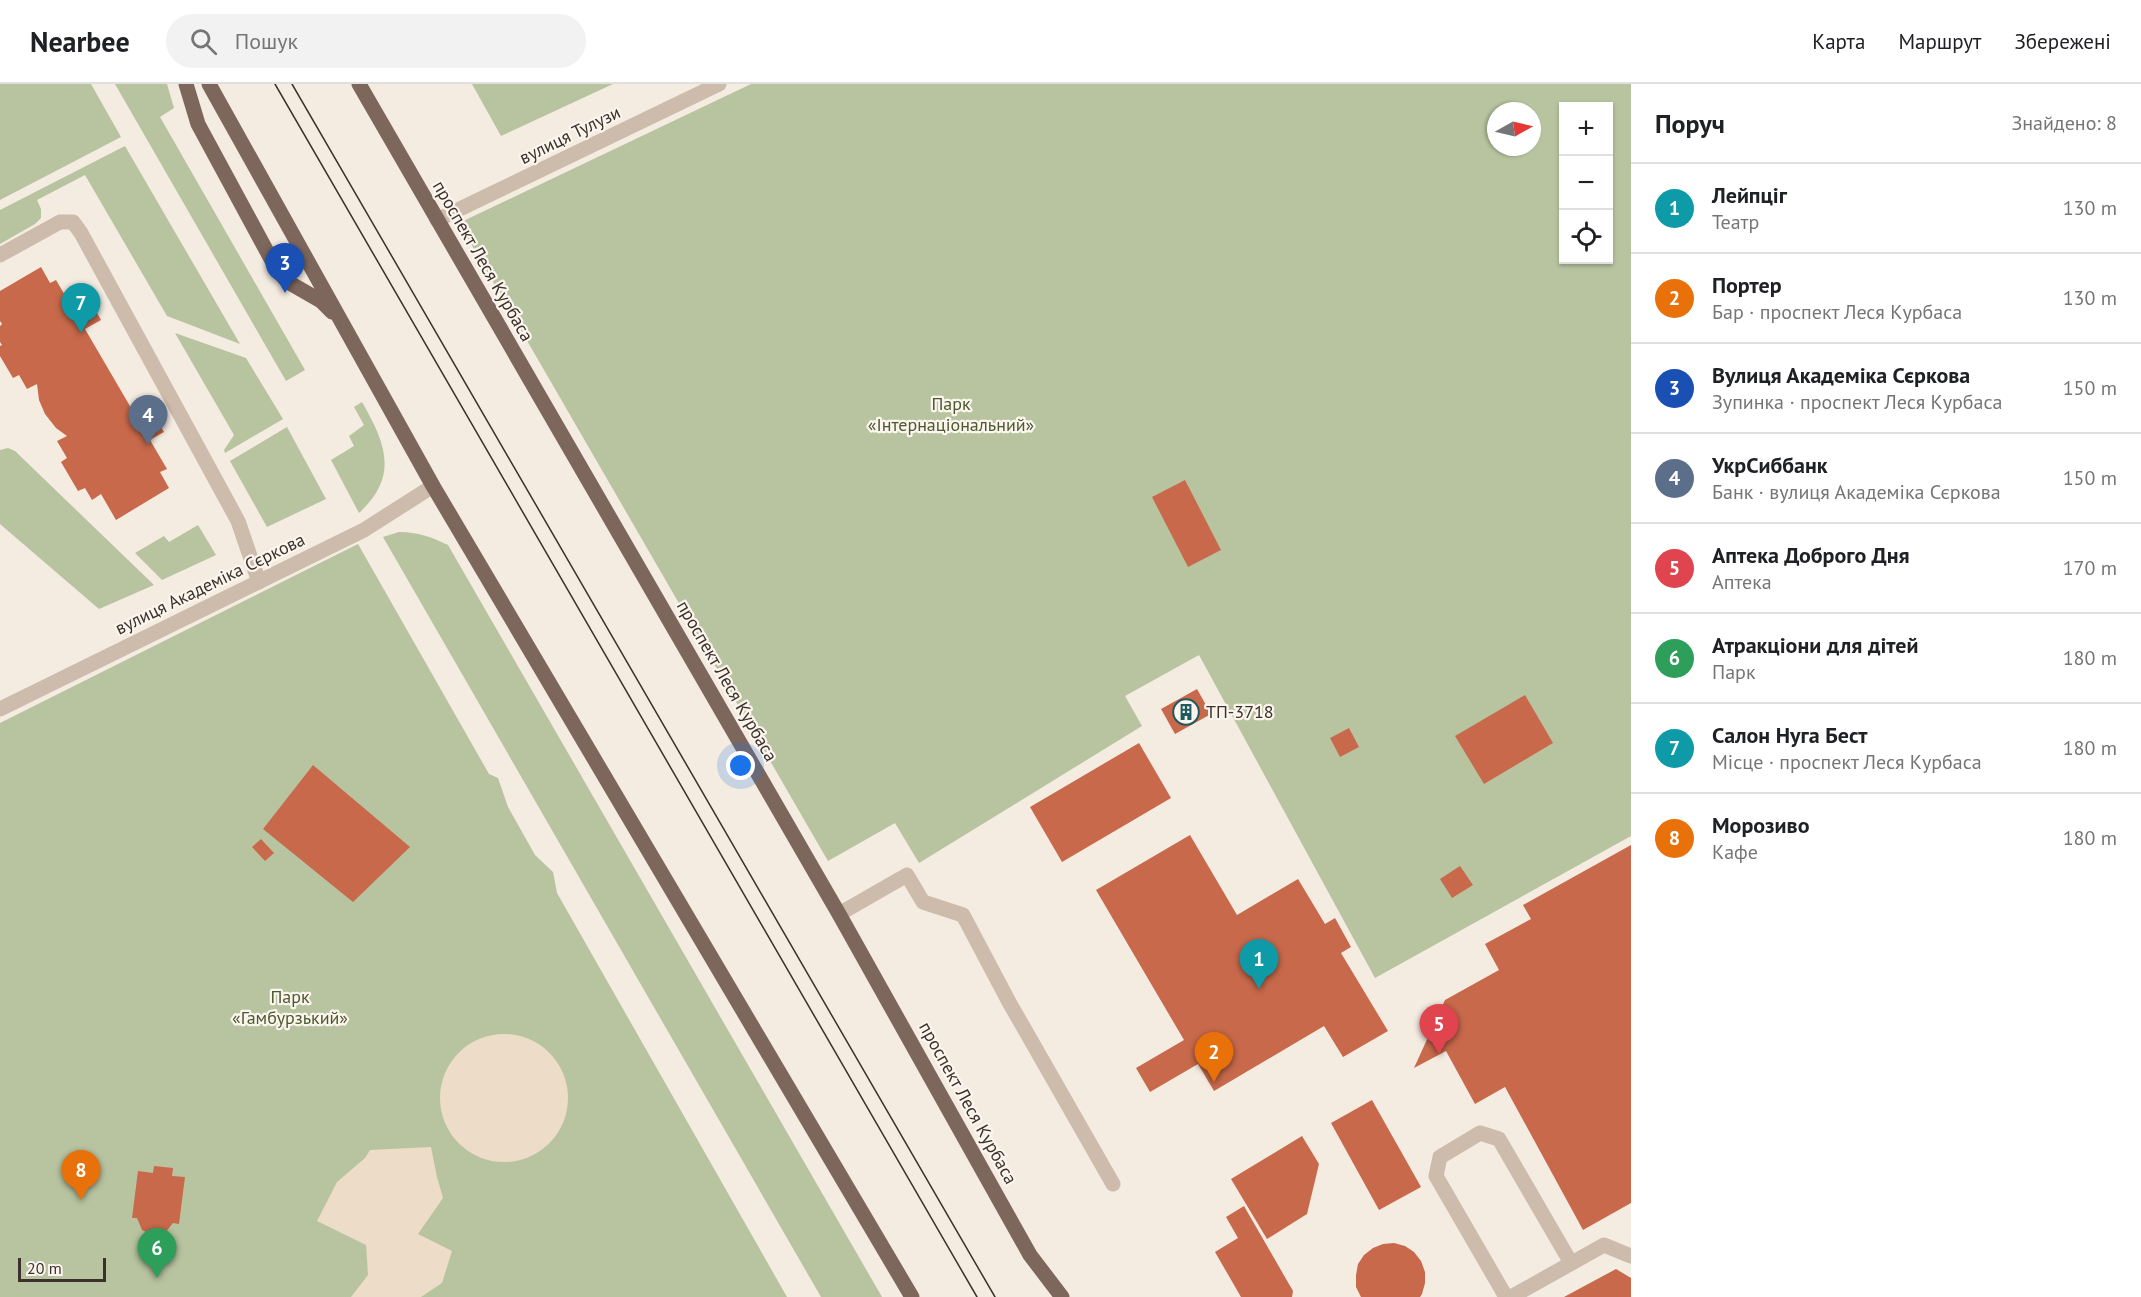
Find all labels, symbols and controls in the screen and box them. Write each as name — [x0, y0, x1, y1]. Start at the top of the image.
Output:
search box — [166, 14, 586, 68]
text: Nearbee — [30, 23, 130, 60]
icon: search — [187, 25, 220, 58]
text: Пошук — [235, 27, 298, 55]
text: Карта — [1812, 28, 1865, 55]
text: Маршрут — [1898, 28, 1981, 55]
text: Збережені — [2014, 28, 2111, 55]
street label: вулиця Тулузи — [515, 100, 624, 169]
north arrow — [1487, 102, 1541, 156]
map controls — [1559, 102, 1613, 264]
button: + — [1559, 102, 1613, 156]
text: Поруч — [1655, 107, 1725, 140]
text: Знайдено: 8 — [2011, 110, 2117, 136]
button: − — [1559, 156, 1613, 210]
street label: проспект Леся Курбаса — [428, 176, 539, 345]
text: Лейпціг — [1712, 181, 1787, 209]
text: 1 — [1669, 195, 1680, 221]
text: 130 m — [2063, 195, 2117, 221]
text: Театр — [1712, 209, 1759, 235]
button: locate — [1559, 210, 1613, 264]
pin: 3 — [266, 244, 304, 293]
text: Портер — [1712, 271, 1782, 299]
pin: 7 — [62, 284, 100, 333]
text: 2 — [1669, 285, 1680, 311]
text: 130 m — [2063, 285, 2117, 311]
text: Бар · проспект Леся Курбаса — [1712, 299, 1962, 325]
text: Вулиця Академіка Сєркова — [1712, 361, 1970, 389]
text: 3 — [1669, 375, 1680, 401]
text: 150 m — [2063, 375, 2117, 401]
text: Зупинка · проспект Леся Курбаса — [1712, 389, 2002, 415]
park label: Парк «Інтернаціональний» — [868, 392, 1034, 436]
pin: 4 — [128, 396, 168, 445]
text: УкрСиббанк — [1712, 451, 1828, 479]
text: 4 — [1669, 465, 1680, 491]
text: 150 m — [2063, 465, 2117, 491]
text: Банк · вулиця Академіка Сєркова — [1712, 479, 2001, 505]
street label: вулиця Академіка Сєркова — [111, 528, 308, 640]
text: Аптека Доброго Дня — [1712, 541, 1910, 569]
text: 5 — [1669, 555, 1680, 581]
text: 170 m — [2063, 555, 2117, 581]
text: Аптека — [1712, 569, 1772, 595]
street label: проспект Леся Курбаса — [672, 596, 783, 765]
text: Атракціони для дітей — [1712, 631, 1919, 659]
text: 6 — [1669, 645, 1680, 671]
text: 180 m — [2063, 645, 2117, 671]
text: Парк — [1712, 659, 1755, 685]
building icon: ТП-3718 — [1171, 697, 1201, 727]
place label: ТП-3718 — [1206, 700, 1274, 723]
text: Салон Нуга Бест — [1712, 721, 1868, 749]
text: 7 — [1669, 735, 1680, 761]
text: 180 m — [2063, 735, 2117, 761]
text: Місце · проспект Леся Курбаса — [1712, 749, 1982, 775]
your location — [726, 751, 755, 780]
text: Морозиво — [1712, 811, 1810, 839]
text: 8 — [1669, 825, 1680, 851]
text: 180 m — [2063, 825, 2117, 851]
text: Кафе — [1712, 839, 1758, 865]
pin: 1 — [1240, 940, 1278, 989]
park label: Парк «Гамбурзький» — [232, 985, 348, 1029]
pin: 5 — [1420, 1004, 1458, 1054]
street label: проспект Леся Курбаса — [914, 1018, 1023, 1188]
pin: 2 — [1194, 1032, 1234, 1082]
pin: 8 — [62, 1150, 100, 1200]
pin: 6 — [138, 1228, 176, 1278]
scale bar — [18, 1255, 106, 1282]
text: 20 m — [27, 1258, 62, 1278]

